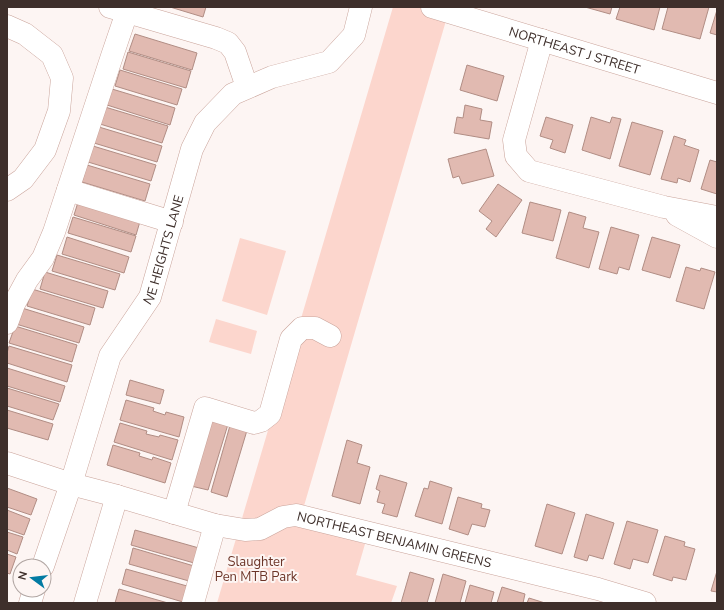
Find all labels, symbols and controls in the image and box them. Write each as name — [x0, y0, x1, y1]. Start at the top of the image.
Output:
street label: NORTHEAST J STREET — [507, 23, 642, 79]
street label: NE HEIGHTS LANE — [139, 193, 189, 309]
street label: NORTHEAST BENJAMIN GREENS — [295, 508, 493, 573]
park label: Slaughter Pen MTB Park — [215, 553, 298, 586]
north arrow — [12, 558, 52, 598]
text: N — [15, 570, 31, 581]

